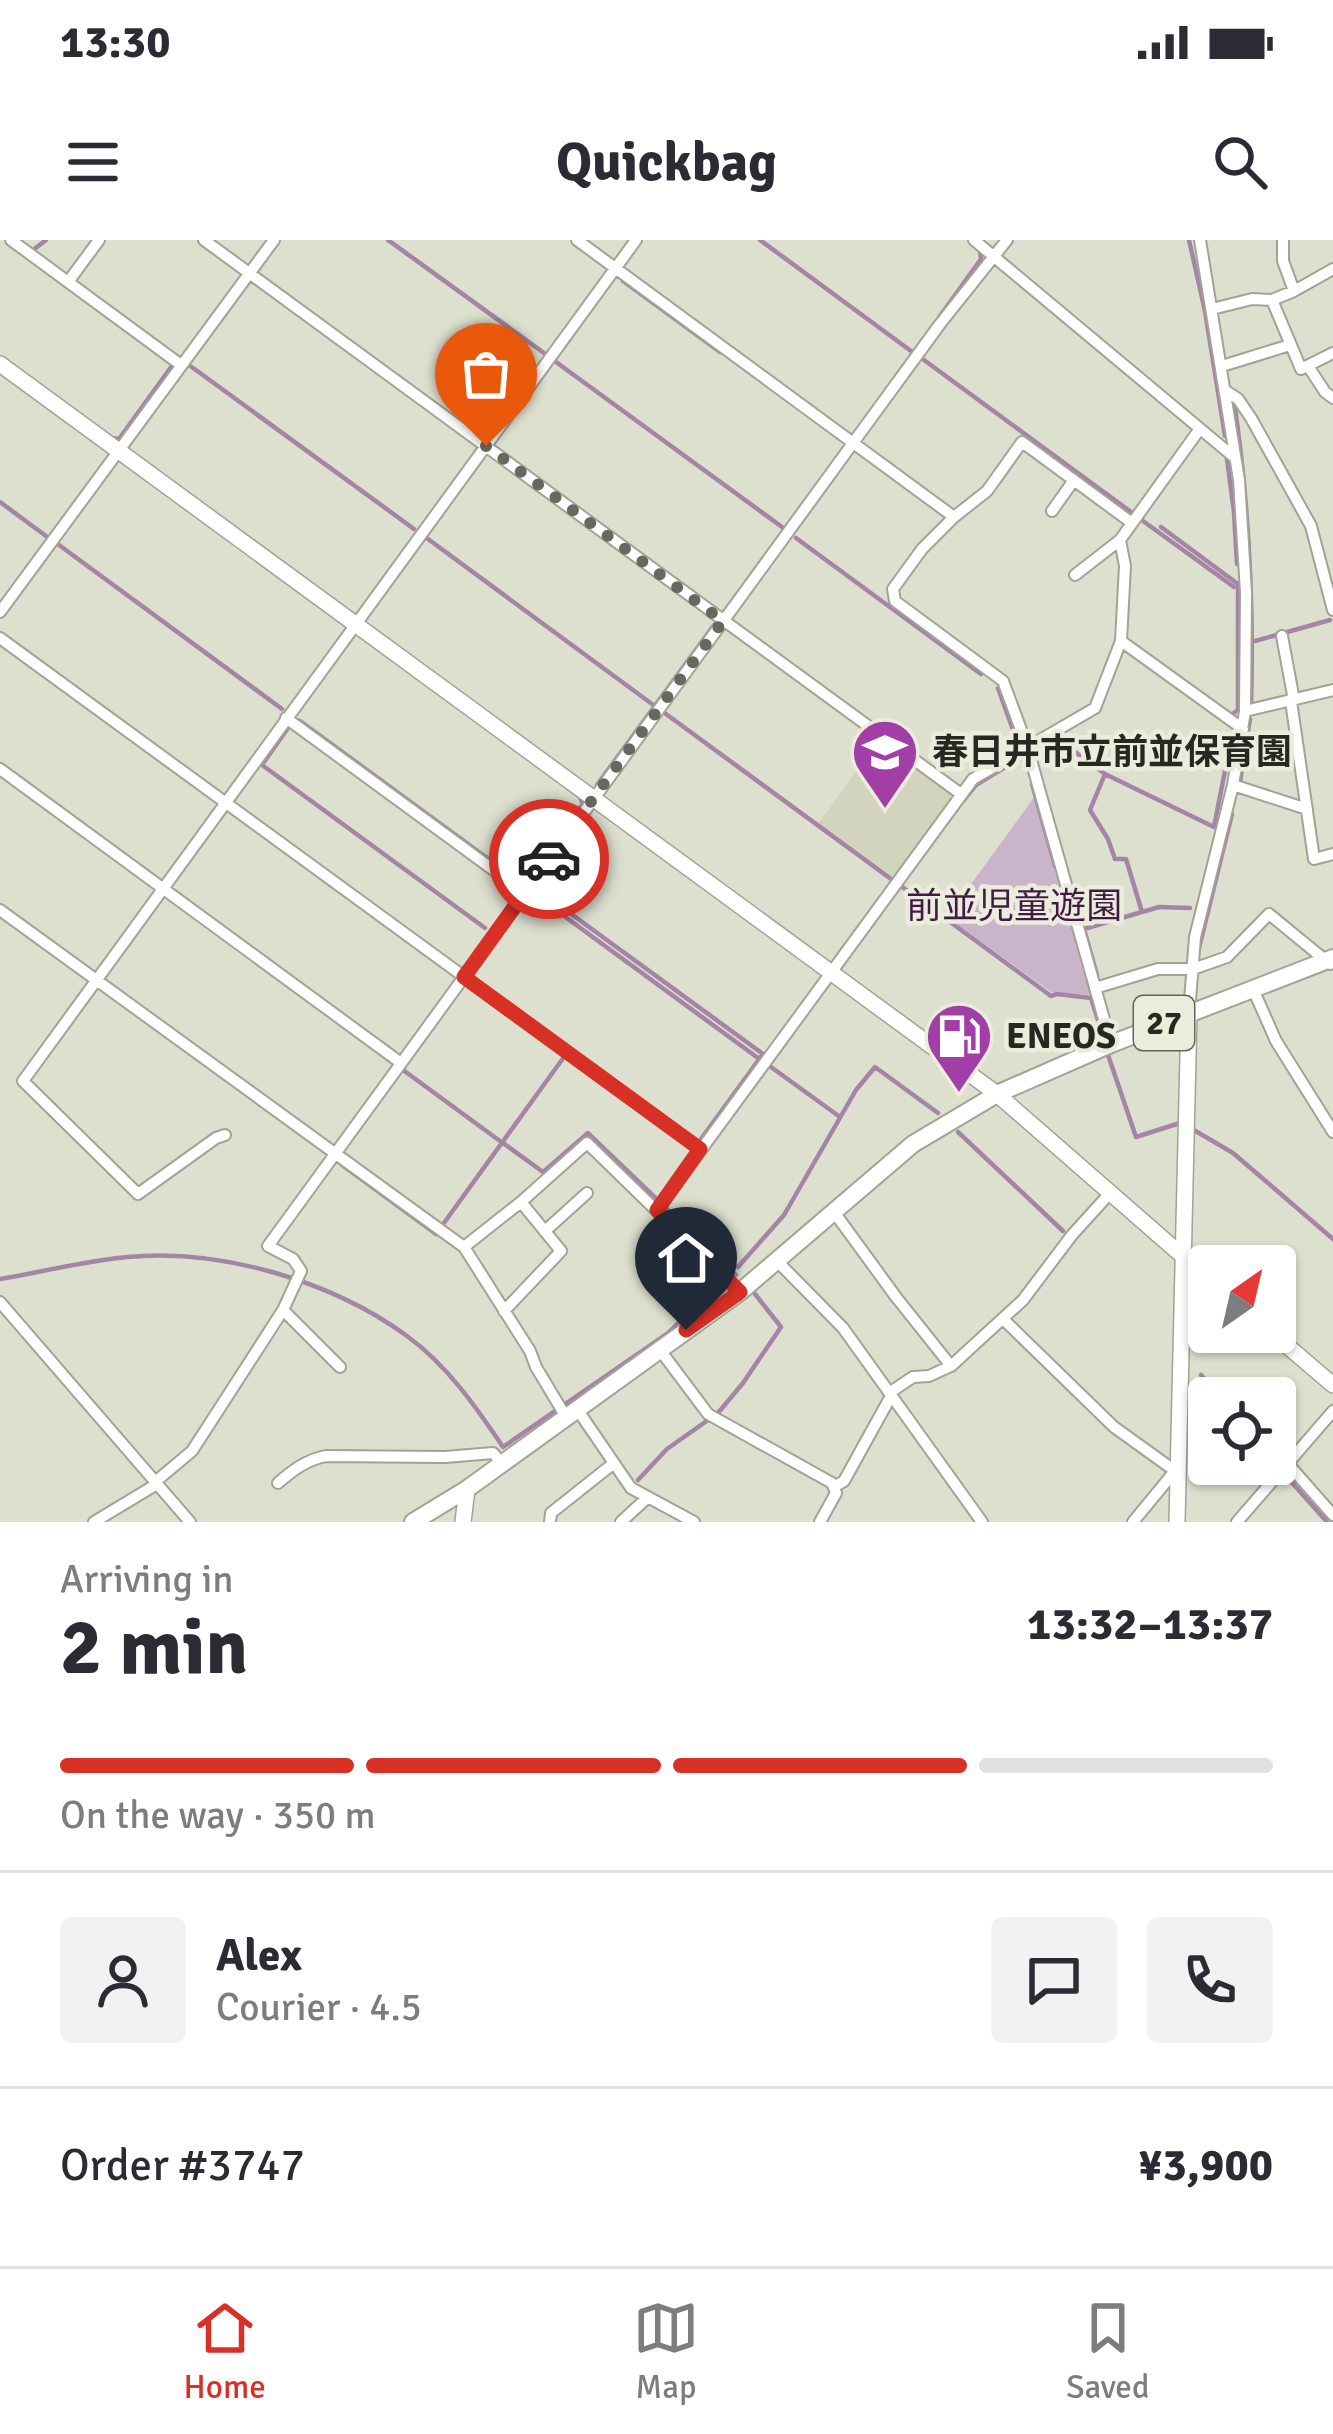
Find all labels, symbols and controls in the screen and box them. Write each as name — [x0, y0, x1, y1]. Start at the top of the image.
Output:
text: 13:30 — [60, 15, 170, 70]
icon: menu — [60, 129, 126, 195]
text: Quickbag — [556, 129, 777, 196]
icon: search — [1207, 129, 1273, 195]
pin — [435, 323, 537, 446]
icon: bag — [453, 341, 519, 407]
school or university icon: 春日井市立前並保育園 — [850, 717, 920, 811]
place label: 春日井市立前並保育園 — [932, 730, 1292, 775]
courier — [489, 799, 609, 919]
icon: car — [516, 826, 582, 892]
park label: 前並児童遊園 — [906, 884, 1122, 929]
road number: 27 — [1134, 996, 1194, 1050]
fuel station icon: ENEOS — [924, 1001, 994, 1095]
place label: ENEOS — [1006, 1014, 1116, 1059]
pin — [635, 1207, 737, 1330]
icon: home — [653, 1225, 719, 1291]
north arrow — [1188, 1245, 1296, 1353]
map controls — [1188, 1245, 1296, 1485]
button: locate — [1188, 1377, 1296, 1485]
text: Arriving in — [60, 1555, 234, 1603]
text: 13:32–13:37 — [1027, 1597, 1273, 1652]
text: 2 min — [60, 1600, 248, 1696]
text: On the way · 350 m — [60, 1791, 376, 1839]
button: person — [60, 1917, 186, 2043]
button: chat — [991, 1917, 1117, 2043]
button: phone — [1147, 1917, 1273, 2043]
text: Alex — [216, 1928, 302, 1983]
text: Courier · 4.5 — [216, 1983, 422, 2031]
text: Order #3747 — [60, 2138, 305, 2193]
text: ¥3,900 — [1138, 2138, 1273, 2193]
tab: Home — [184, 2295, 266, 2408]
tab: Map — [633, 2295, 699, 2408]
tab: Saved — [1066, 2295, 1149, 2408]

